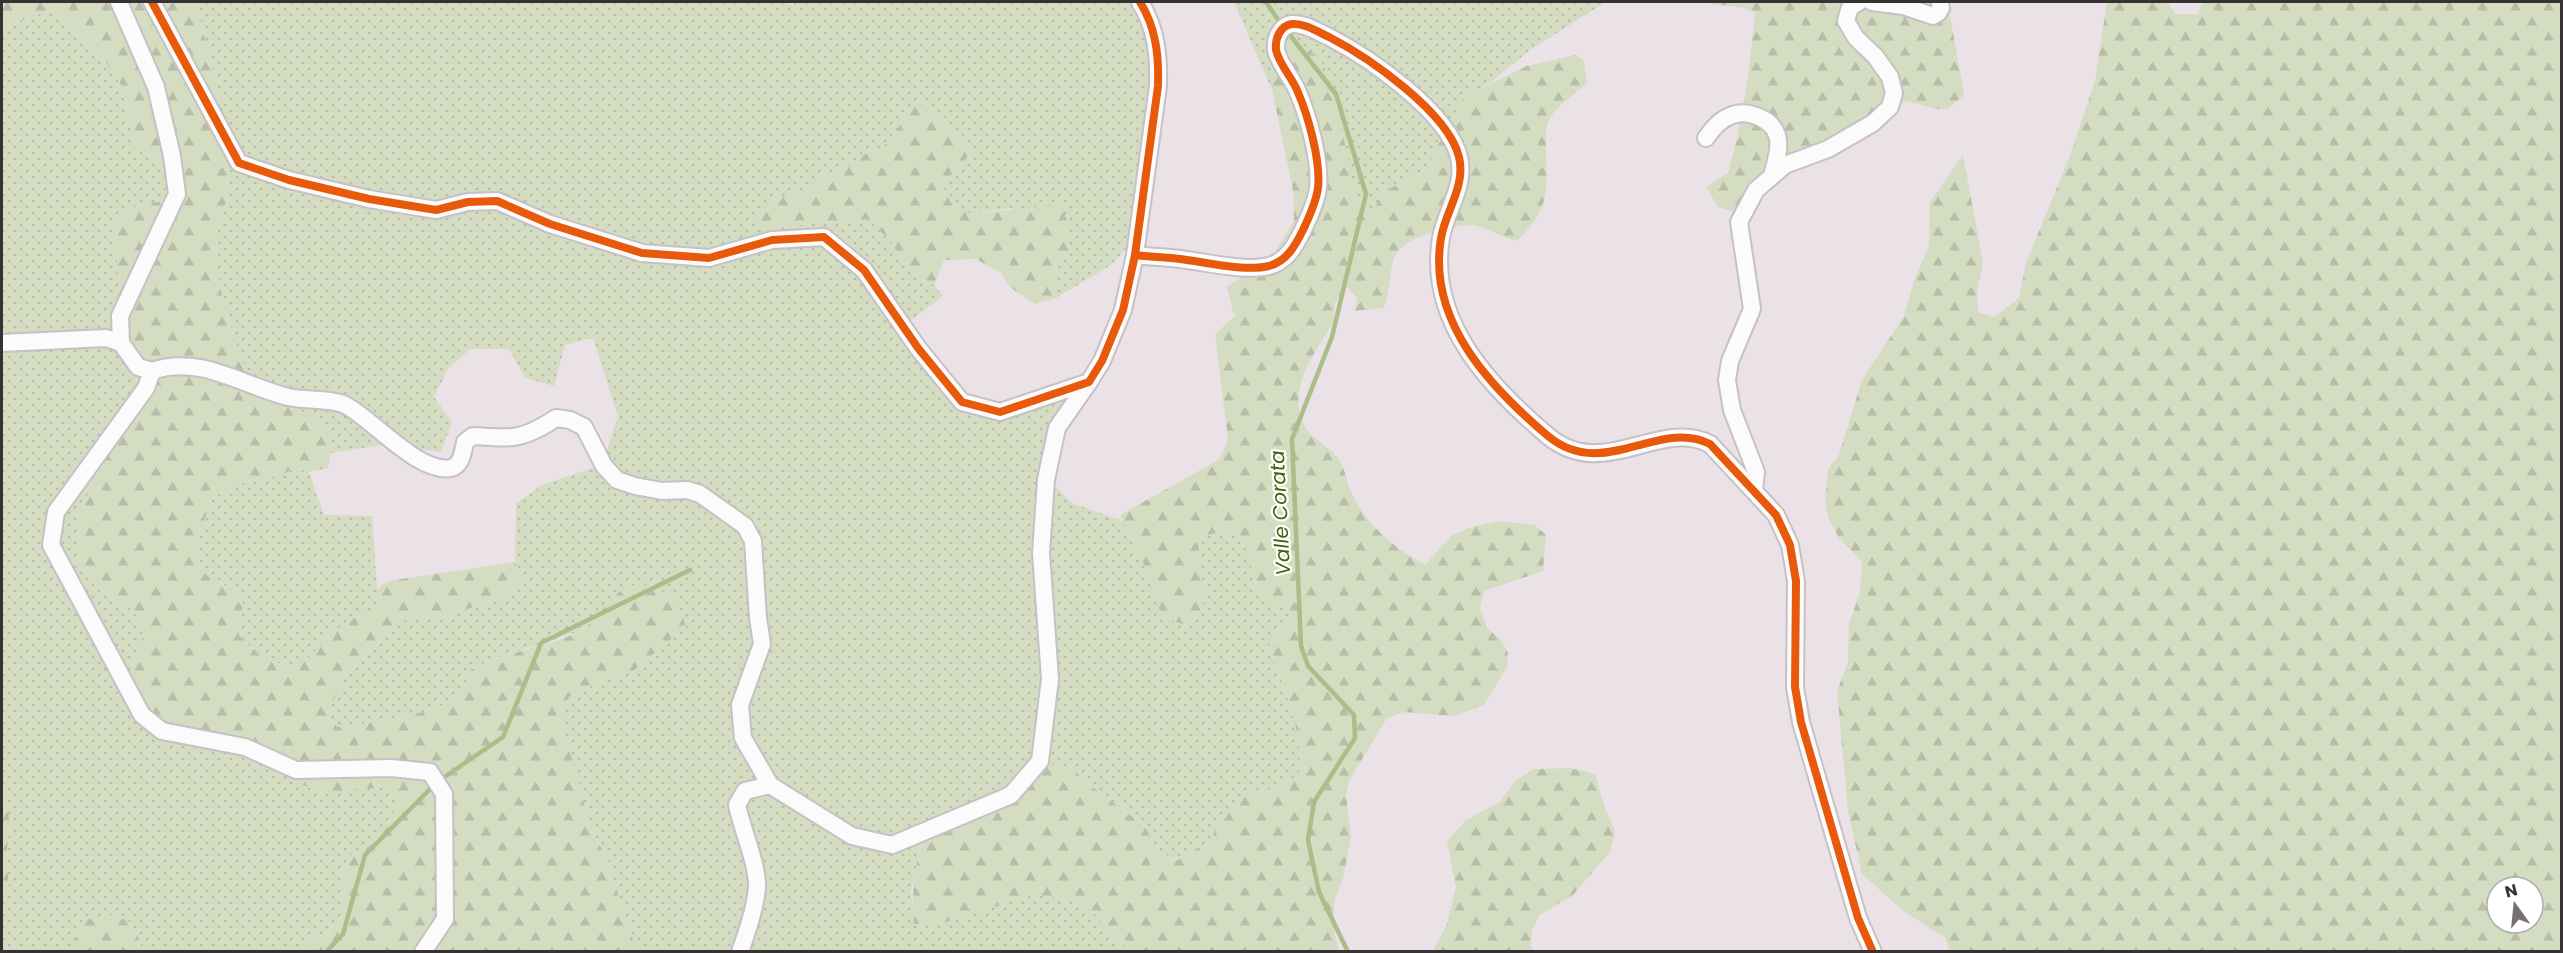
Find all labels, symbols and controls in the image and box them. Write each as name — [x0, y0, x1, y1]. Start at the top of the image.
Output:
water label: Valle Corata — [1263, 450, 1297, 576]
north arrow — [2485, 875, 2545, 935]
text: N — [2502, 878, 2520, 904]

